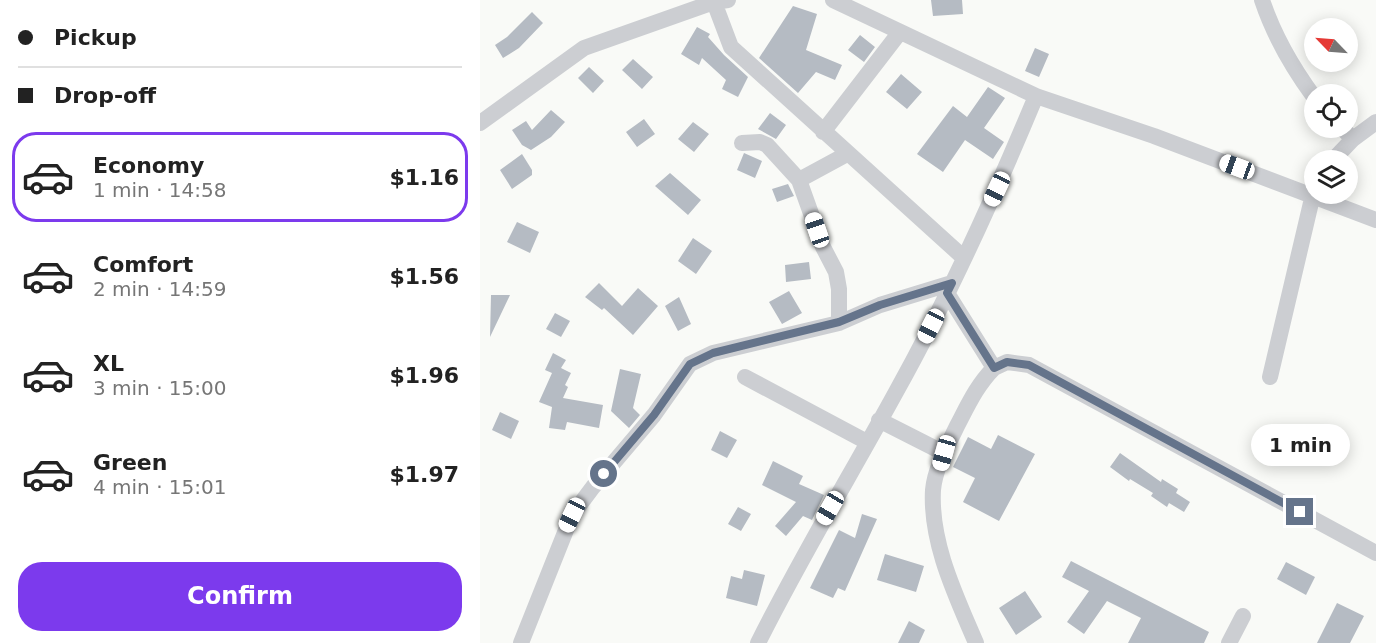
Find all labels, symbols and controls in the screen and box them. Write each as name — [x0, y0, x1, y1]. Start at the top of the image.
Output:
north arrow — [1304, 18, 1358, 72]
map controls — [1304, 18, 1358, 204]
text: Pickup — [54, 25, 137, 50]
text: Drop-off — [54, 83, 156, 108]
button: locate — [1304, 84, 1358, 138]
icon: car — [21, 150, 75, 204]
button: layers — [1304, 150, 1358, 204]
car — [1217, 152, 1257, 182]
text: Economy — [93, 153, 204, 178]
text: $1.16 — [389, 165, 459, 190]
car — [981, 169, 1013, 209]
text: 1 min · 14:58 — [93, 178, 227, 202]
car — [803, 210, 831, 250]
icon: car — [21, 249, 75, 303]
text: Comfort — [93, 252, 193, 277]
text: $1.56 — [389, 264, 459, 289]
text: 2 min · 14:59 — [93, 277, 227, 301]
car — [915, 306, 947, 346]
icon: car — [21, 348, 75, 402]
text: XL — [93, 351, 124, 376]
text: $1.96 — [389, 363, 459, 388]
text: 3 min · 15:00 — [93, 376, 227, 400]
callout: 1 min — [1250, 425, 1350, 467]
car — [930, 433, 958, 473]
text: 1 min — [1269, 433, 1332, 457]
icon: car — [21, 447, 75, 501]
text: Green — [93, 450, 167, 475]
route start — [590, 460, 617, 487]
text: $1.97 — [389, 462, 459, 487]
text: 4 min · 15:01 — [93, 475, 227, 499]
car — [813, 488, 847, 528]
car — [556, 495, 588, 535]
route end — [1286, 498, 1313, 525]
button: Confirm — [18, 562, 462, 631]

